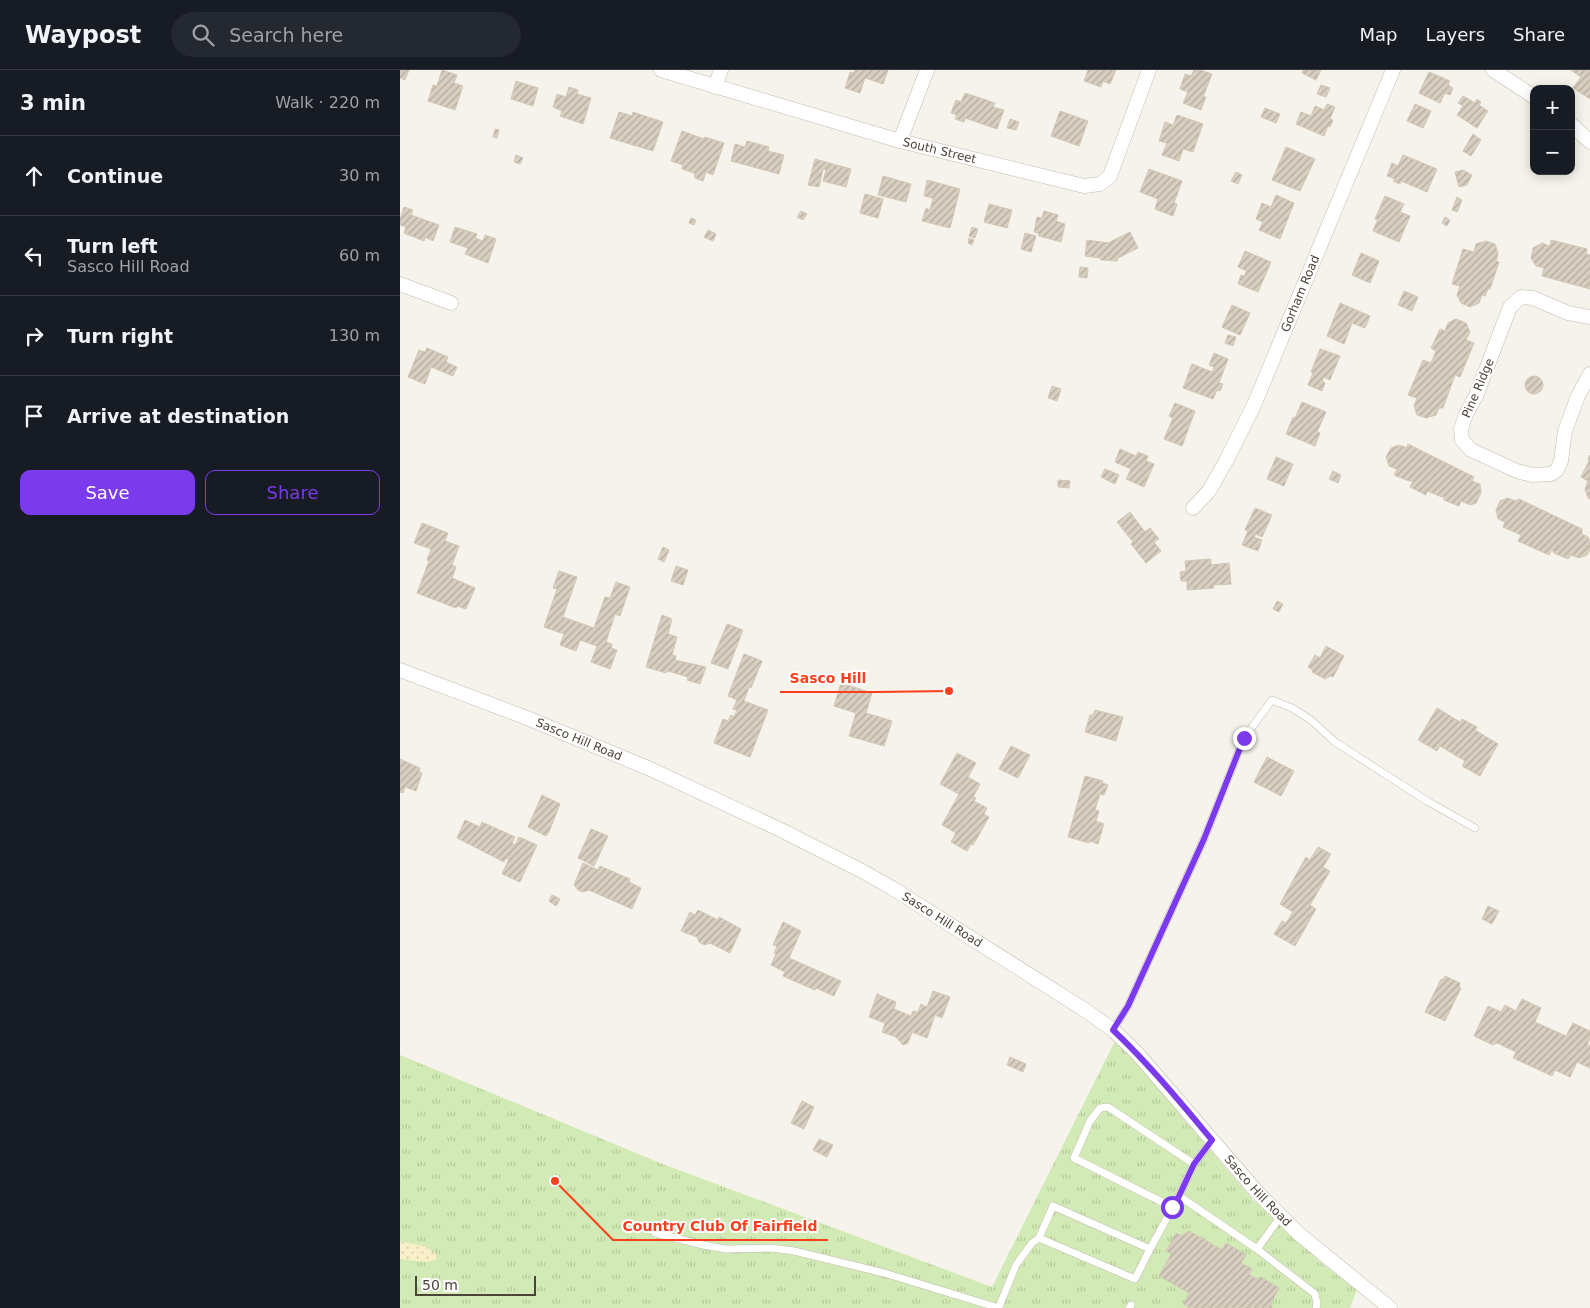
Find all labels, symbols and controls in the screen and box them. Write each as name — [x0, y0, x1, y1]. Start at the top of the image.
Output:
search box — [171, 12, 521, 57]
text: Waypost — [25, 21, 141, 49]
icon: search — [189, 21, 217, 49]
text: Search here — [229, 24, 343, 46]
text: Map — [1359, 24, 1397, 45]
text: Layers — [1425, 24, 1485, 45]
text: Share — [1513, 24, 1565, 45]
map controls — [1530, 85, 1575, 175]
button: + — [1530, 85, 1575, 130]
text: 3 min — [20, 91, 86, 115]
text: Walk · 220 m — [275, 93, 380, 112]
button: − — [1530, 130, 1575, 175]
street label: South Street — [901, 135, 978, 166]
icon: ahead — [20, 162, 48, 190]
text: Continue — [67, 165, 163, 187]
text: 30 m — [339, 166, 380, 185]
text: Turn left — [67, 235, 158, 257]
icon: left — [20, 242, 48, 270]
text: 60 m — [339, 246, 380, 265]
street label: Gorham Road — [1278, 253, 1322, 334]
text: Sasco Hill Road — [67, 257, 190, 276]
icon: right — [20, 322, 48, 350]
text: Turn right — [67, 325, 173, 347]
text: 130 m — [329, 326, 380, 345]
street label: Pine Ridge — [1459, 356, 1497, 420]
icon: arrive — [20, 402, 48, 430]
text: Arrive at destination — [67, 405, 289, 427]
button: Save — [20, 470, 195, 515]
button: Share — [205, 470, 380, 515]
callout: Sasco Hill — [780, 663, 876, 692]
text: Sasco Hill — [790, 670, 866, 686]
street label: Sasco Hill Road — [534, 715, 624, 764]
route end — [1233, 727, 1256, 750]
street label: Sasco Hill Road — [899, 889, 985, 950]
street label: Sasco Hill Road — [1221, 1152, 1294, 1229]
route start — [1161, 1196, 1184, 1219]
callout: Country Club Of Fairfield — [613, 1211, 828, 1240]
text: Country Club Of Fairfield — [623, 1218, 817, 1234]
scale bar — [415, 1273, 536, 1296]
text: 50 m — [422, 1277, 458, 1293]

